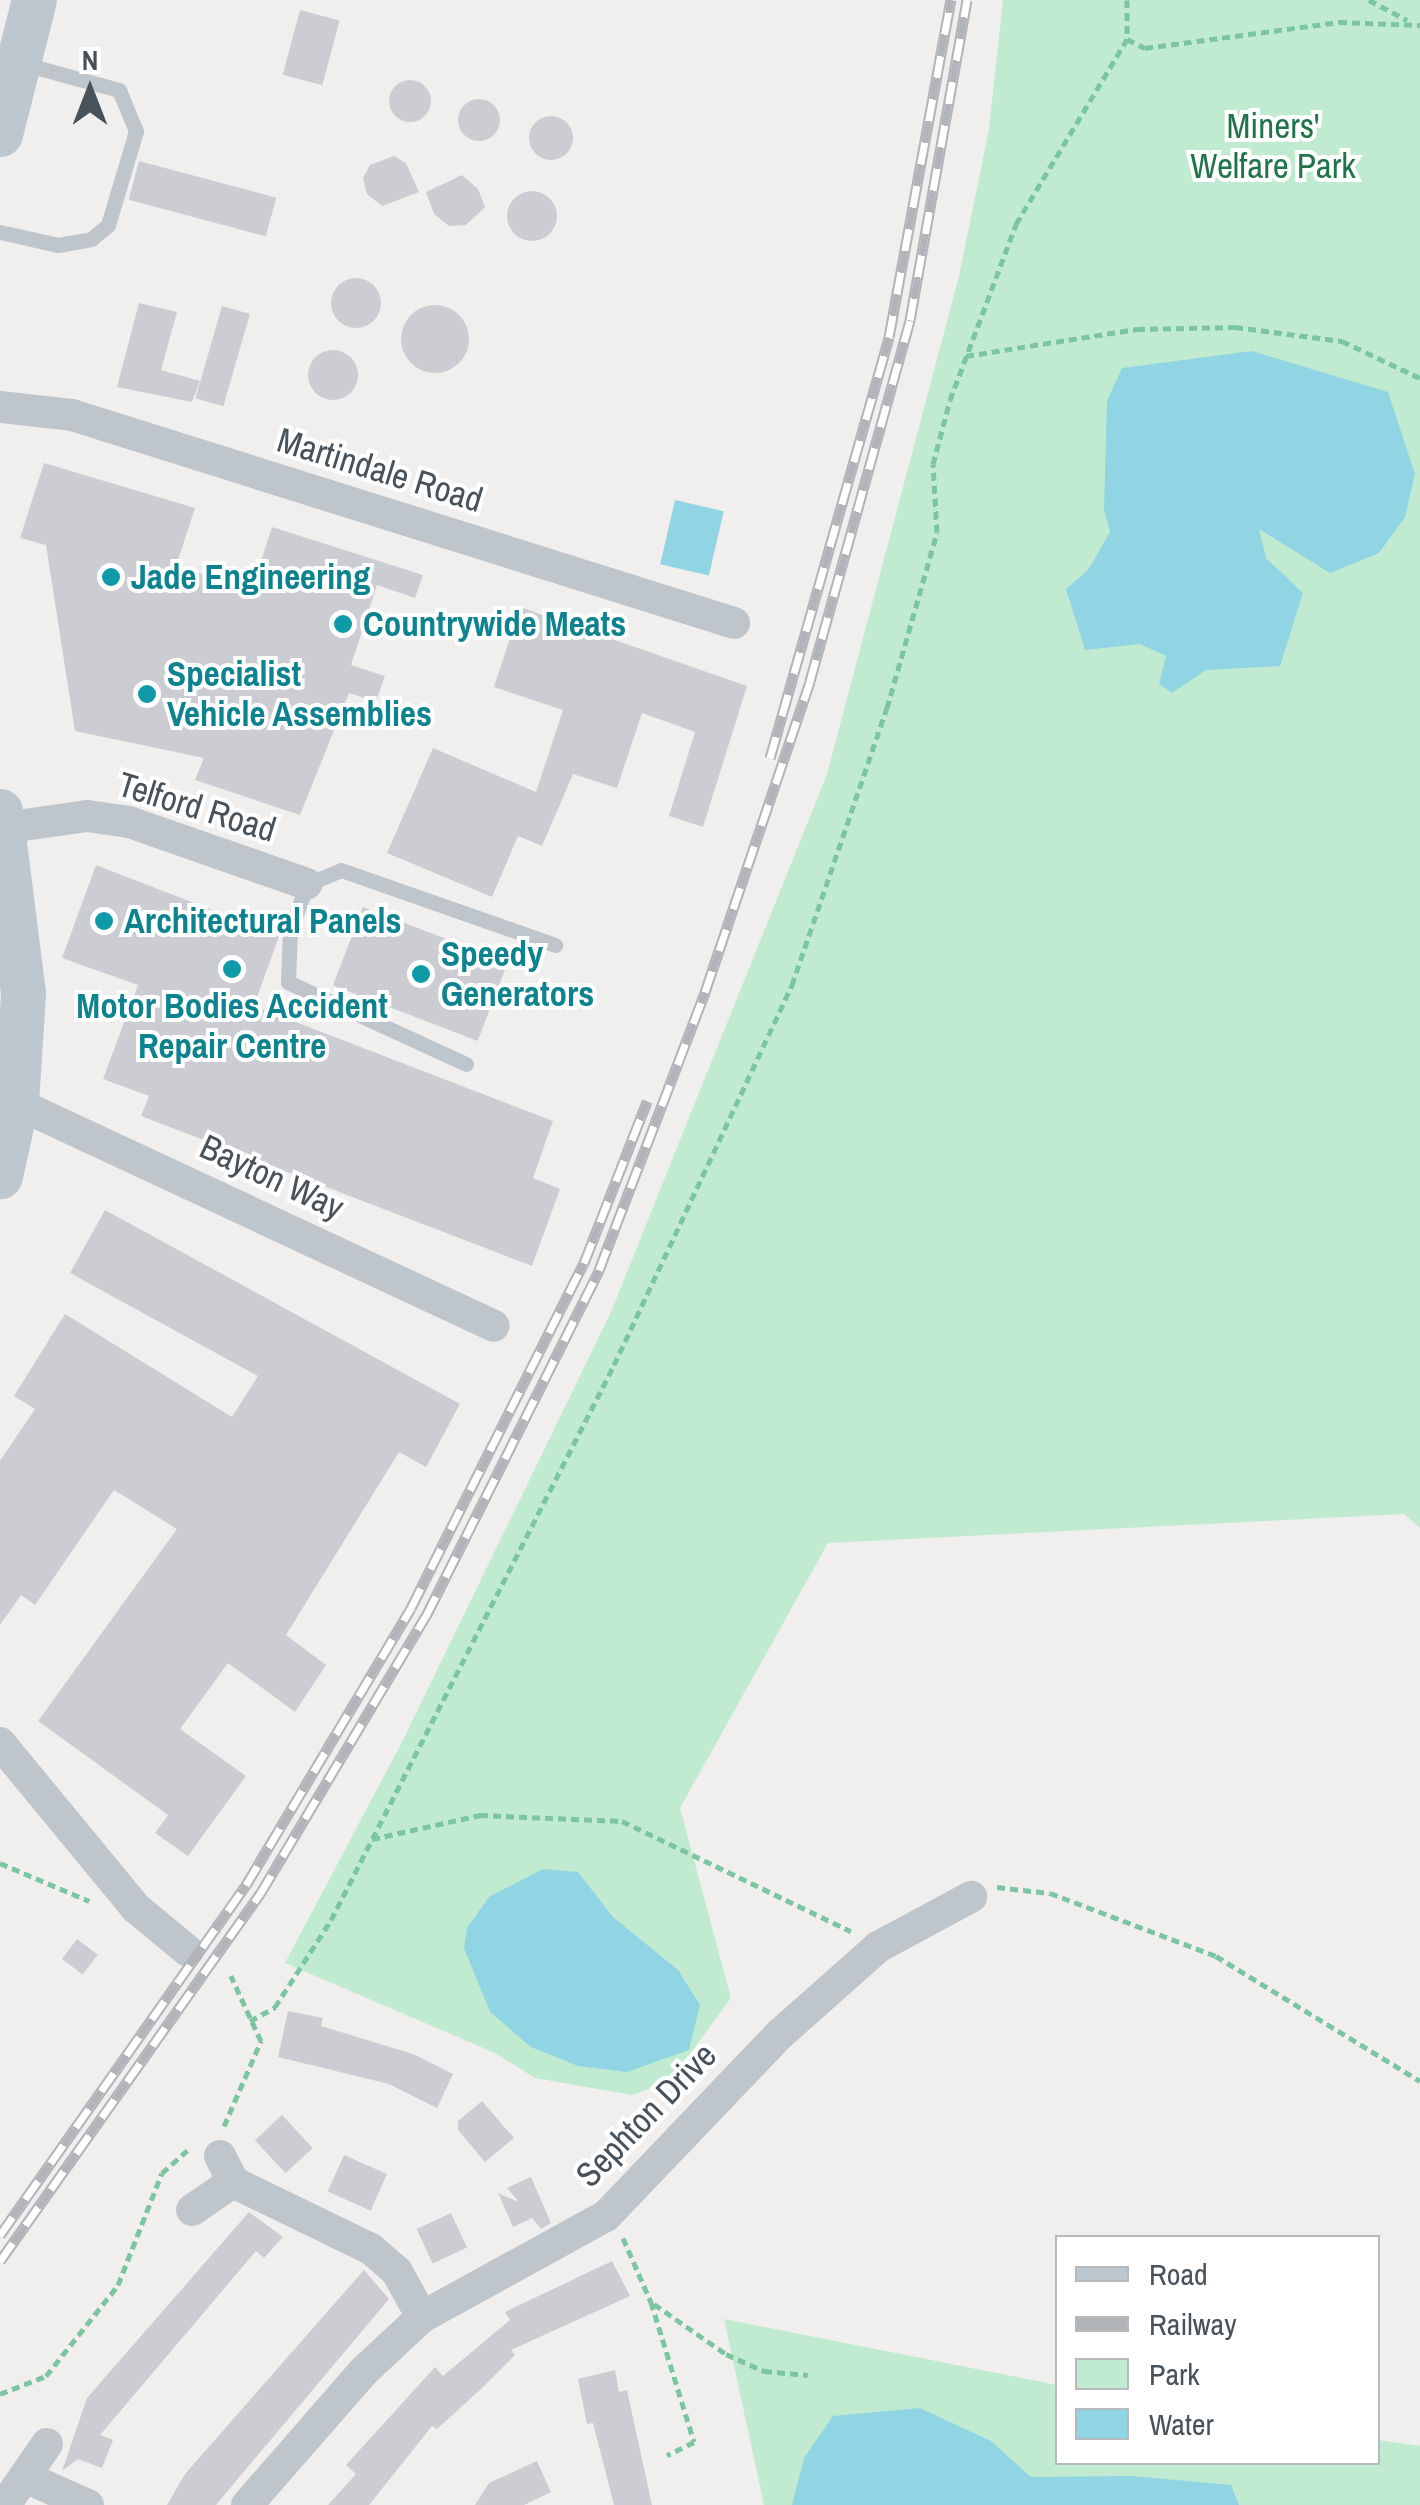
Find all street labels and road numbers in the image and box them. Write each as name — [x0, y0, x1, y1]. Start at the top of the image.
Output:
street label: Martindale Road — [272, 419, 488, 521]
street label: Telford Road — [113, 763, 281, 851]
street label: Bayton Way — [193, 1125, 351, 1229]
street label: Sephton Drive — [567, 2034, 725, 2196]

